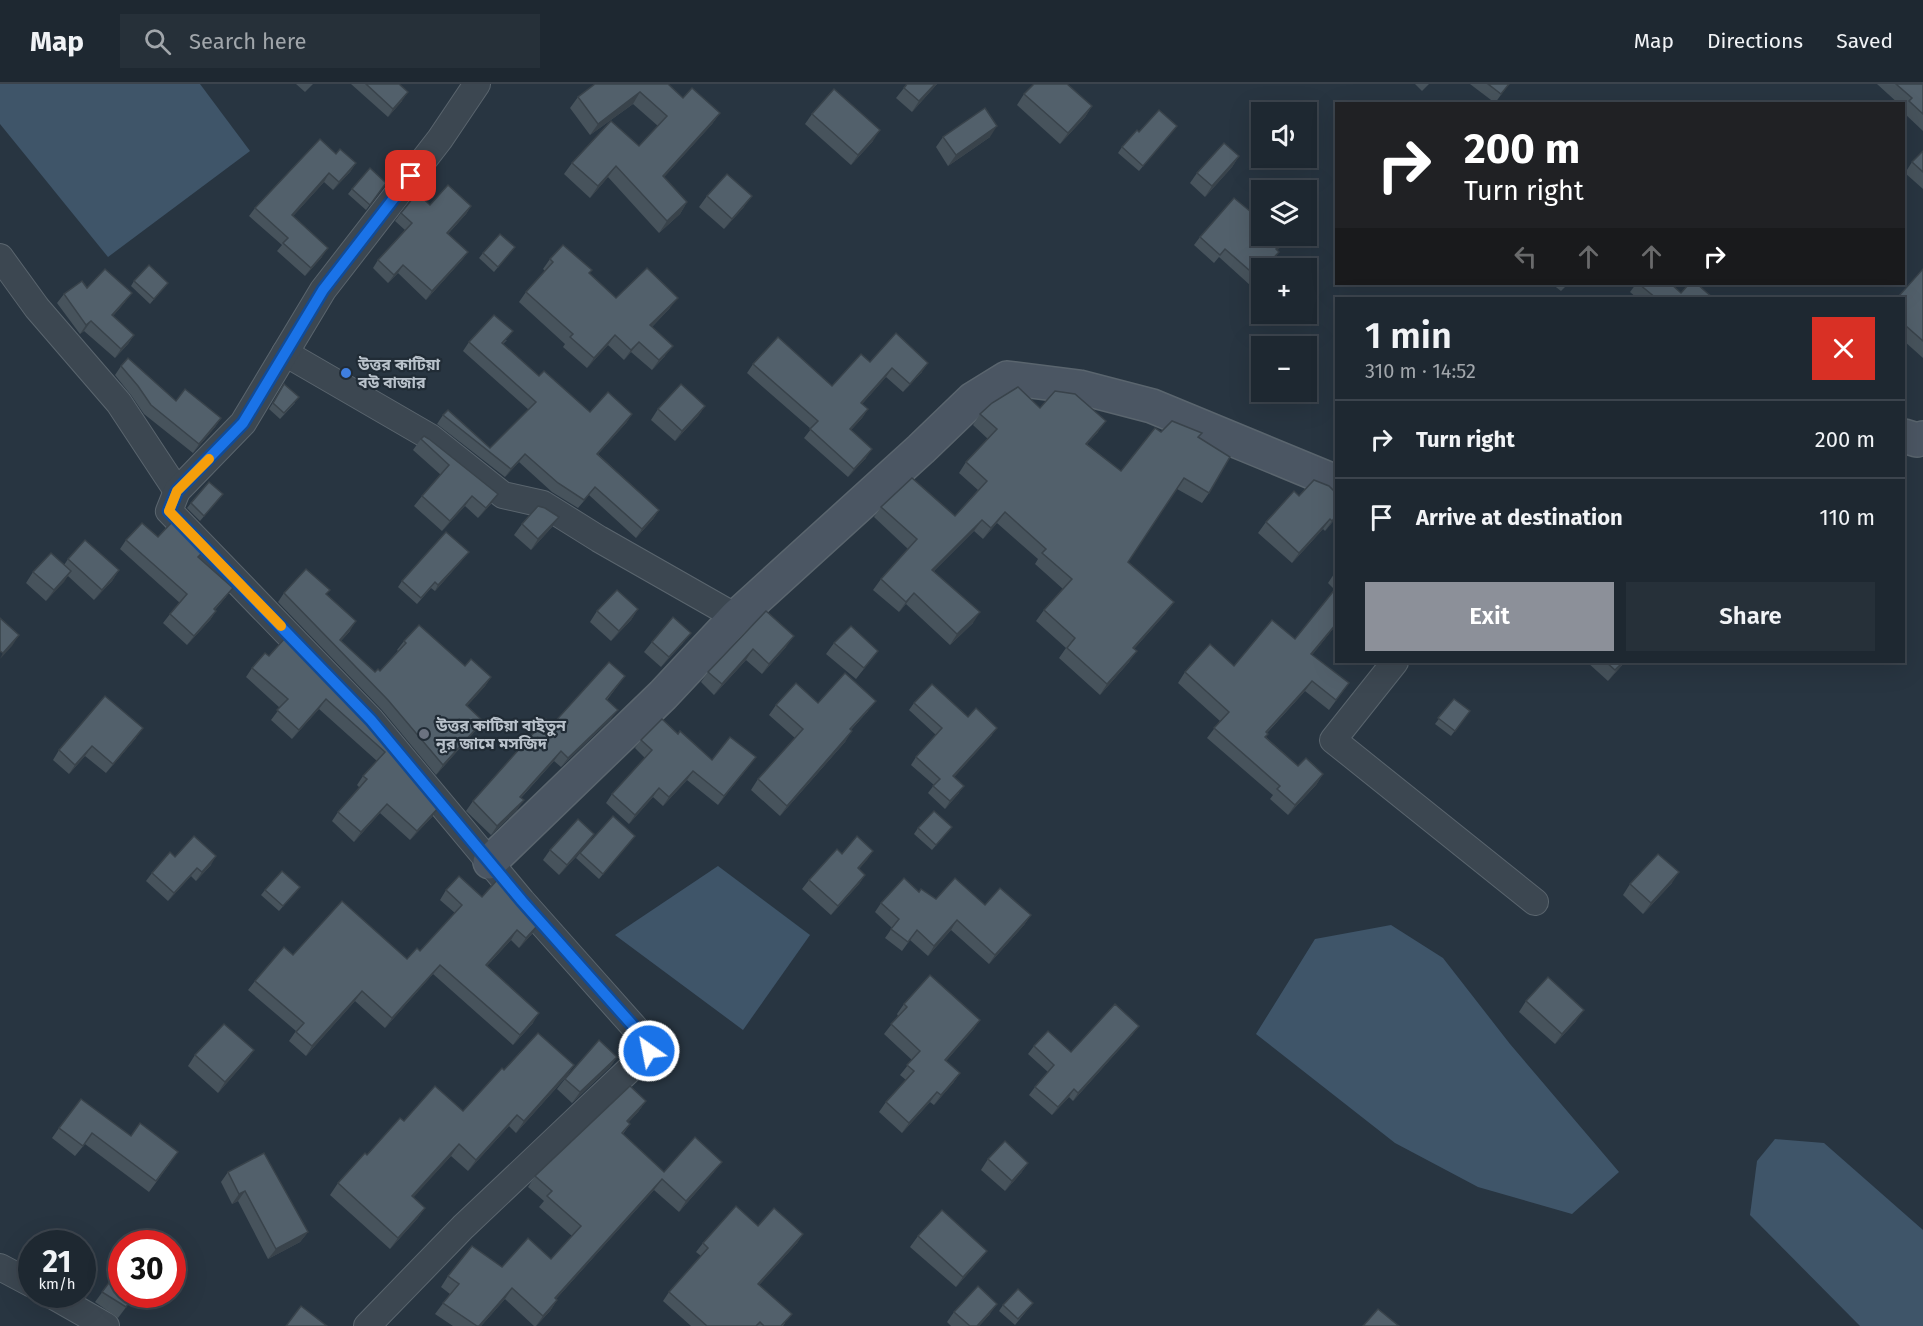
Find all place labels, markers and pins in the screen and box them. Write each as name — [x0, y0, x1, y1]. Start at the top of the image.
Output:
pin — [385, 150, 436, 201]
place label: উত্তর কাটিয়া বউ বাজার — [357, 355, 441, 392]
marker: উত্তর কাটিয়া বউ বাজার — [339, 366, 353, 380]
place label: উত্তর কাটিয়া বাইতুন নূর জামে মসজিদ — [435, 716, 567, 754]
marker: উত্তর কাটিয়া বাইতুন নূর জামে মসজিদ — [417, 727, 431, 741]

